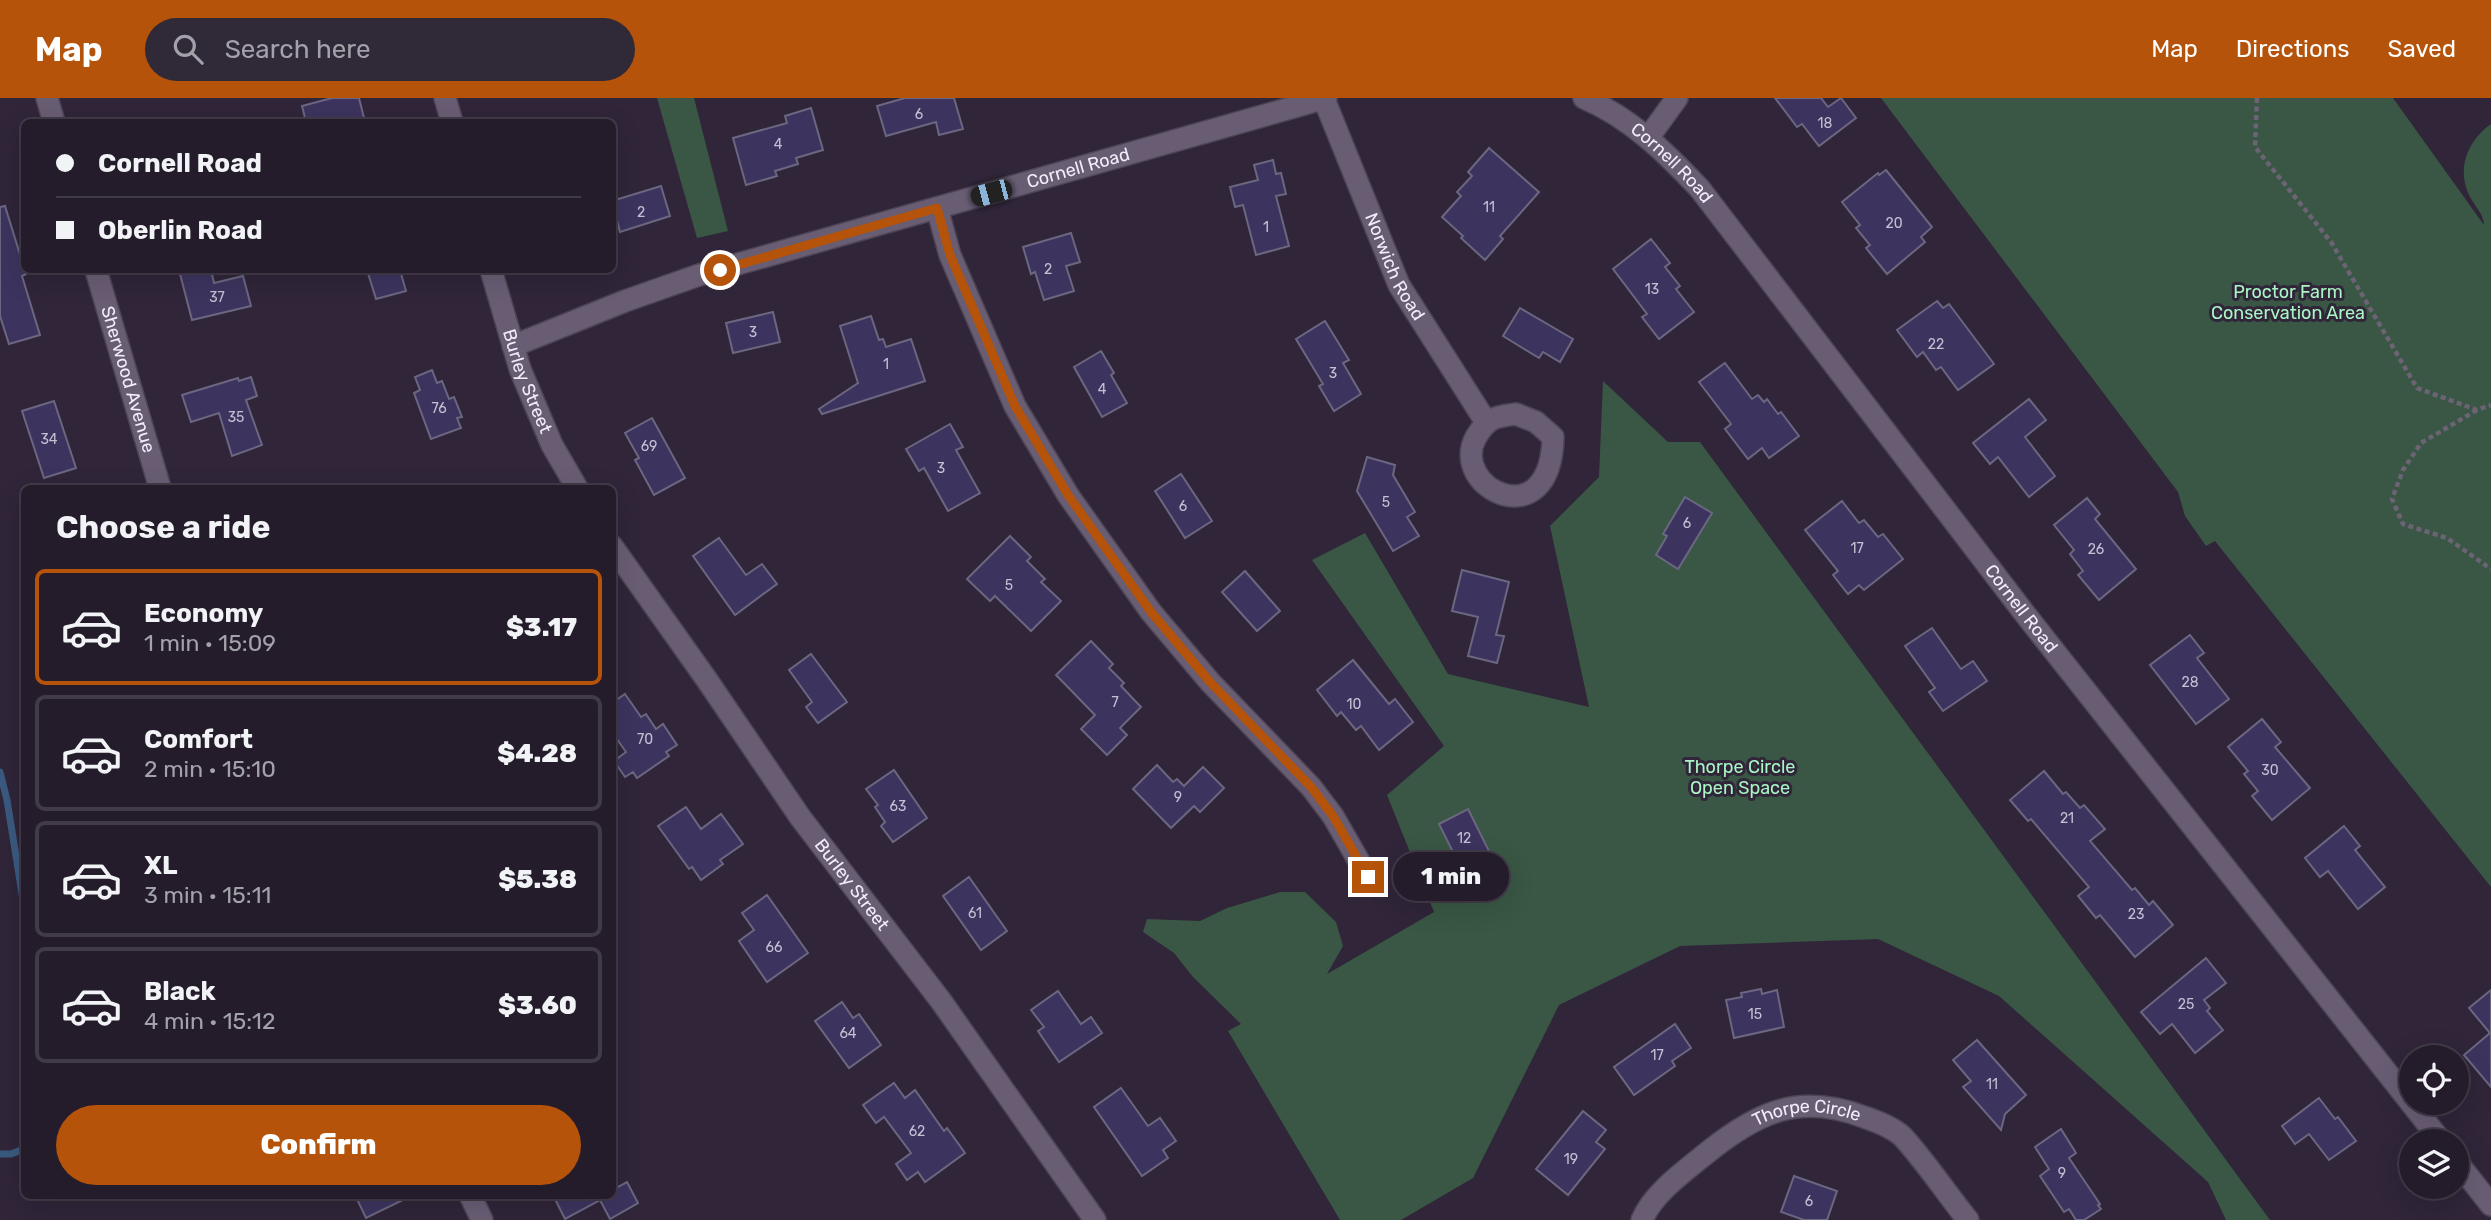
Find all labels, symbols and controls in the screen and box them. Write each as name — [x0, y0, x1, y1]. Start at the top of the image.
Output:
search box — [145, 18, 635, 81]
text: Map — [35, 30, 103, 69]
icon: search — [169, 30, 207, 68]
text: Search here — [225, 34, 370, 65]
text: Map — [2151, 35, 2198, 63]
text: Directions — [2236, 35, 2349, 63]
text: Saved — [2387, 35, 2456, 63]
house number: 6 — [915, 106, 923, 123]
house number: 18 — [1818, 115, 1833, 132]
street label: Cornell Road — [1626, 118, 1718, 207]
house number: 4 — [774, 136, 783, 153]
street label: Cornell Road — [1024, 143, 1132, 193]
text: Cornell Road — [98, 148, 262, 179]
car — [968, 177, 1015, 209]
house number: 11 — [1483, 199, 1495, 216]
house number: 2 — [637, 204, 645, 221]
street label: Norwich Road — [1360, 210, 1430, 324]
text: Oberlin Road — [98, 215, 263, 246]
house number: 20 — [1885, 215, 1903, 232]
house number: 1 — [1263, 219, 1269, 236]
route start — [704, 254, 736, 286]
house number: 2 — [1044, 261, 1052, 278]
house number: 13 — [1645, 281, 1659, 298]
park label: Proctor Farm Conservation Area — [2211, 281, 2365, 324]
house number: 37 — [209, 289, 225, 306]
street label: Sherwood Avenue — [96, 303, 160, 455]
house number: 3 — [749, 324, 757, 341]
street label: Burley Street — [498, 326, 557, 437]
house number: 22 — [1928, 336, 1944, 353]
house number: 1 — [883, 356, 889, 373]
house number: 3 — [1329, 365, 1337, 382]
house number: 4 — [1098, 381, 1107, 398]
house number: 76 — [431, 400, 447, 417]
house number: 35 — [228, 409, 244, 426]
house number: 34 — [40, 431, 58, 448]
house number: 69 — [641, 438, 657, 455]
house number: 3 — [937, 460, 945, 477]
house number: 5 — [1382, 494, 1390, 511]
house number: 6 — [1179, 498, 1187, 515]
text: Choose a ride — [56, 508, 270, 546]
house number: 6 — [1683, 515, 1691, 532]
house number: 17 — [1850, 540, 1864, 557]
house number: 26 — [2088, 541, 2104, 558]
street label: Cornell Road — [1980, 560, 2062, 657]
house number: 5 — [1005, 577, 1013, 594]
icon: car — [60, 596, 123, 659]
text: Economy — [144, 598, 263, 629]
text: $3.17 — [506, 612, 577, 643]
text: 1 min · 15:09 — [144, 629, 276, 657]
house number: 28 — [2181, 674, 2199, 691]
house number: 7 — [1111, 694, 1119, 711]
house number: 10 — [1347, 696, 1362, 713]
icon: car — [60, 722, 123, 785]
text: Comfort — [144, 724, 253, 755]
house number: 70 — [637, 731, 653, 748]
text: $4.28 — [497, 738, 577, 769]
text: 2 min · 15:10 — [144, 755, 276, 783]
park label: Thorpe Circle Open Space — [1685, 756, 1795, 799]
house number: 30 — [2261, 762, 2279, 779]
house number: 9 — [1174, 789, 1182, 806]
house number: 63 — [890, 798, 906, 815]
house number: 21 — [2060, 810, 2074, 827]
house number: 12 — [1457, 830, 1471, 847]
street label: Burley Street — [810, 834, 894, 935]
icon: car — [60, 848, 123, 911]
text: XL — [144, 850, 177, 881]
callout: 1 min — [1392, 852, 1508, 902]
route end — [1352, 861, 1384, 893]
text: 1 min — [1421, 862, 1481, 890]
text: $5.38 — [498, 864, 577, 895]
text: 3 min · 15:11 — [144, 881, 271, 909]
house number: 61 — [968, 905, 982, 922]
house number: 23 — [2128, 906, 2144, 923]
house number: 66 — [766, 939, 782, 956]
icon: car — [60, 974, 123, 1037]
text: Black — [144, 976, 216, 1007]
text: $3.60 — [498, 990, 577, 1021]
house number: 25 — [2178, 996, 2194, 1013]
house number: 15 — [1748, 1006, 1762, 1023]
text: 4 min · 15:12 — [144, 1007, 275, 1035]
house number: 64 — [839, 1025, 857, 1042]
map controls — [2399, 1045, 2469, 1199]
button: locate — [2399, 1045, 2469, 1115]
house number: 17 — [1650, 1047, 1664, 1064]
house number: 11 — [1986, 1076, 1998, 1093]
street label: Thorpe Circle — [1749, 1095, 1864, 1131]
button: Confirm — [56, 1105, 581, 1185]
house number: 62 — [909, 1123, 925, 1140]
button: layers — [2399, 1129, 2469, 1199]
house number: 19 — [1564, 1151, 1578, 1168]
house number: 9 — [2058, 1165, 2066, 1182]
house number: 6 — [1805, 1193, 1813, 1210]

